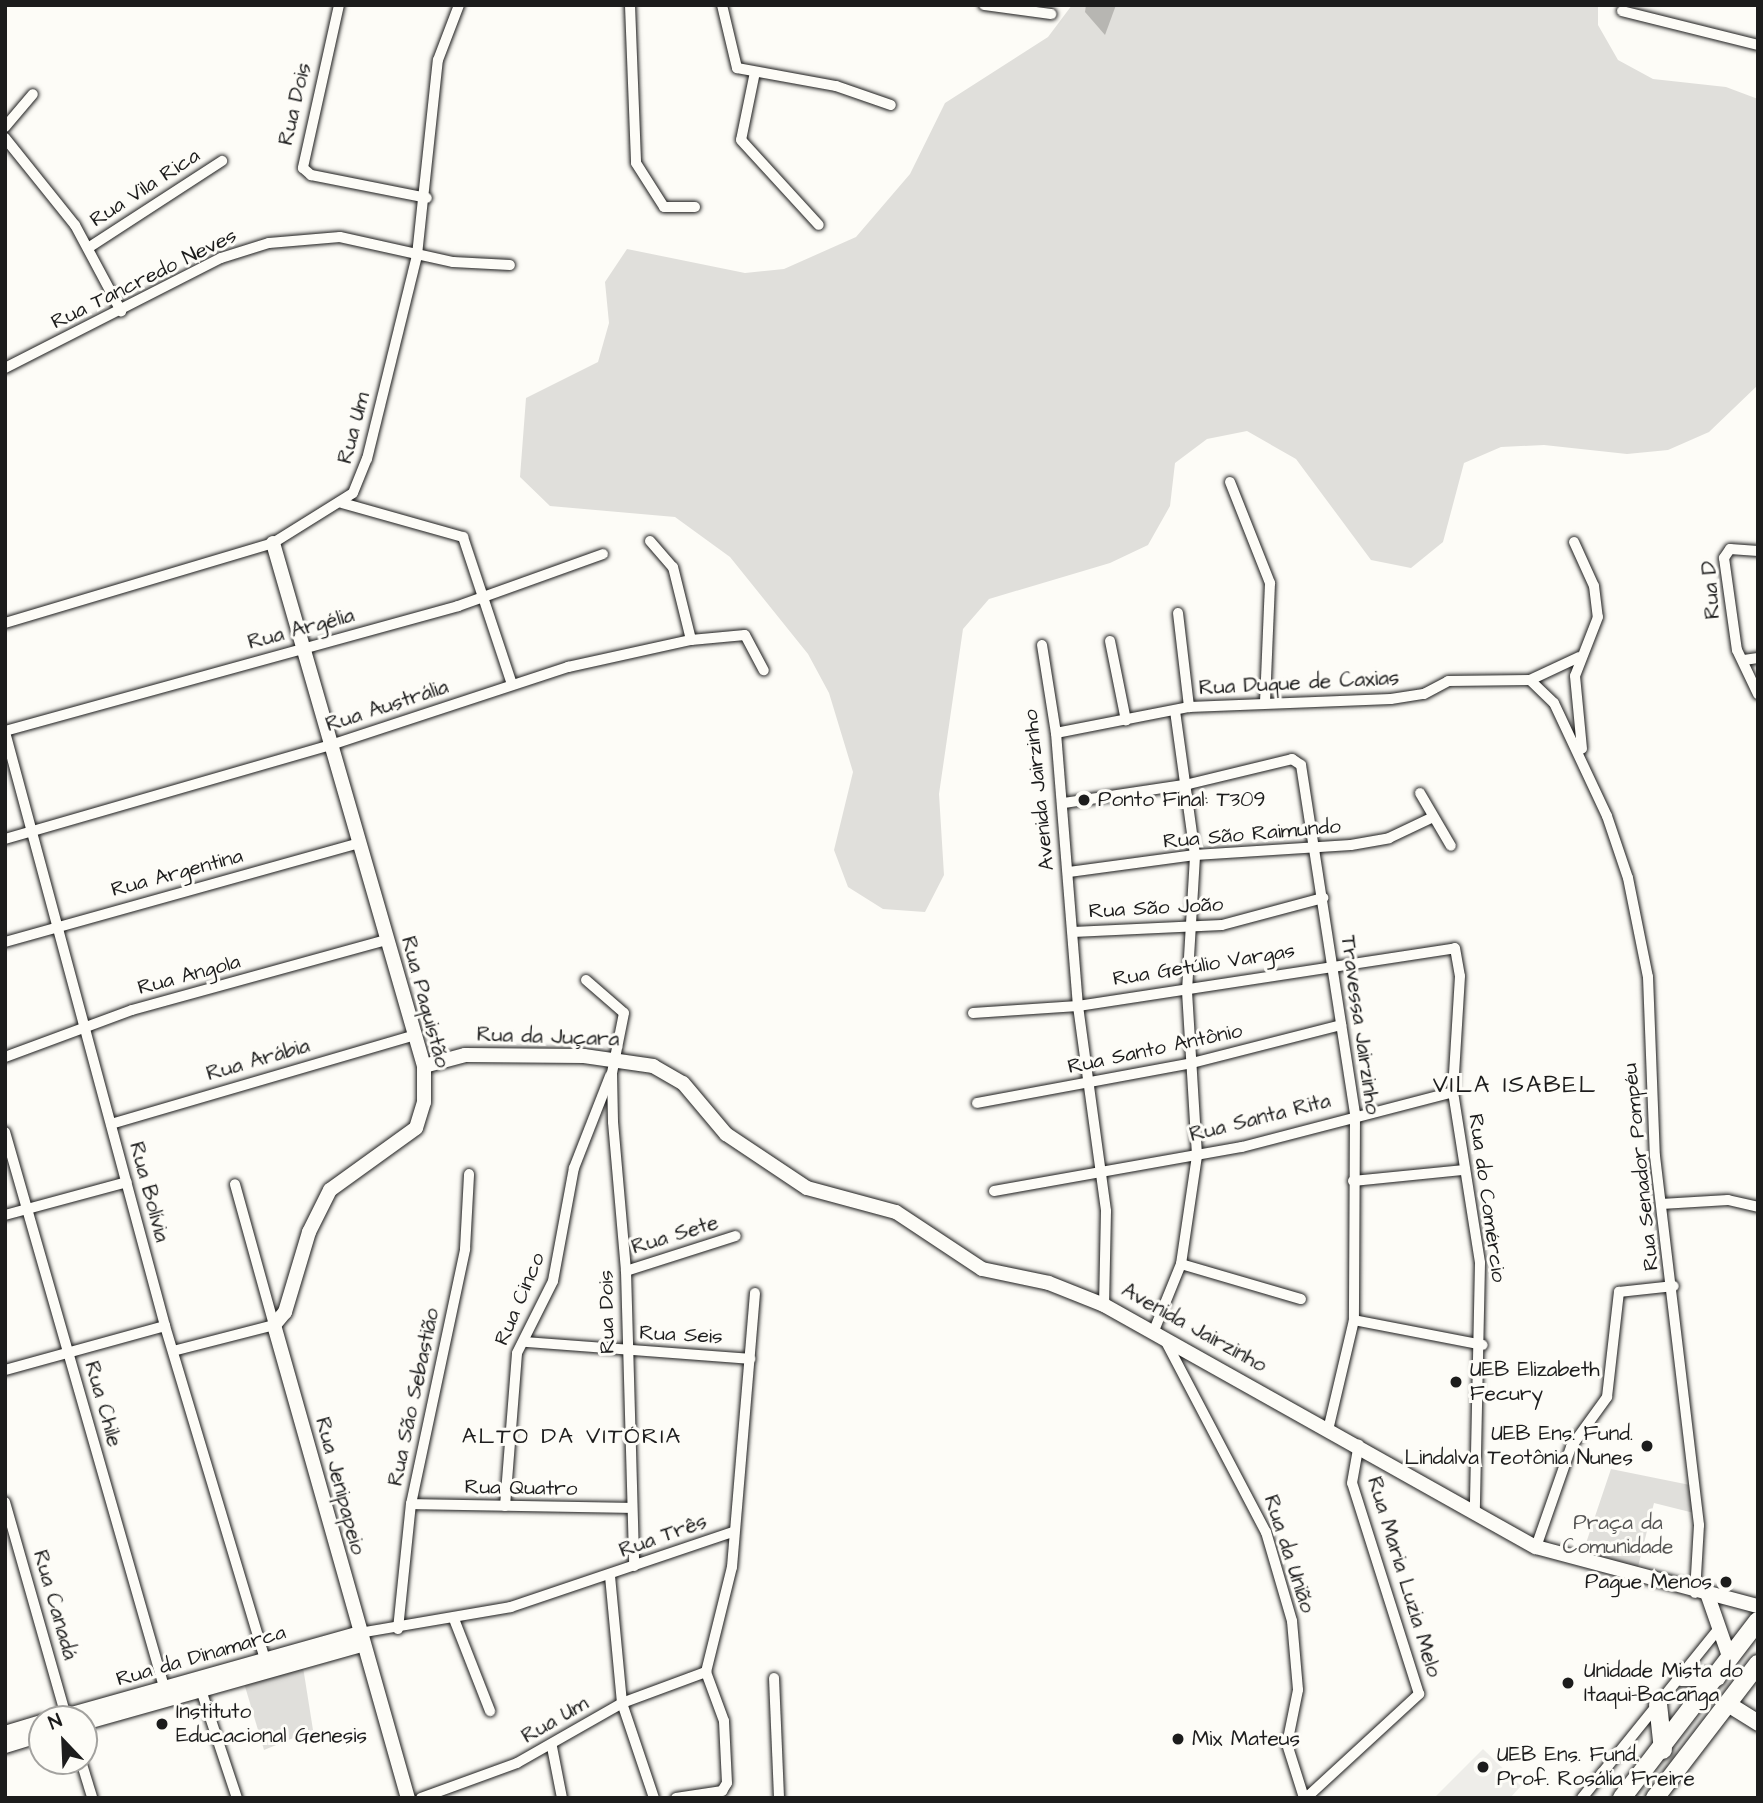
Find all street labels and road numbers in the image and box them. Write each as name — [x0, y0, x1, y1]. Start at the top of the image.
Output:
street label: Rua Dois — [273, 60, 317, 148]
street label: Rua Vila Rica — [85, 143, 205, 233]
street label: Rua Tancredo Neves — [47, 223, 241, 335]
street label: Rua Um — [332, 390, 376, 466]
street label: Rua D — [1696, 560, 1726, 620]
street label: Rua Argélia — [245, 603, 357, 655]
street label: Rua Duque de Caxias — [1198, 665, 1400, 701]
street label: Rua Austrália — [323, 674, 451, 738]
street label: Avenida Jairzinho — [1018, 708, 1060, 872]
street label: Rua São Raimundo — [1162, 814, 1342, 854]
street label: Rua Argentina — [108, 843, 246, 903]
street label: Rua São João — [1088, 892, 1224, 924]
street label: Rua Paquistão — [395, 934, 455, 1070]
street label: Travessa Jairzinho — [1335, 934, 1385, 1116]
street label: Rua Getúlio Vargas — [1111, 938, 1297, 992]
street label: Rua Angola — [135, 949, 243, 1001]
street label: Rua Santo Antônio — [1065, 1018, 1245, 1080]
street label: Rua da Juçara — [476, 1022, 620, 1052]
street label: Rua Arábia — [204, 1033, 312, 1087]
street label: Rua Senador Pompéu — [1618, 1062, 1664, 1272]
street label: Rua Santa Rita — [1187, 1088, 1333, 1148]
street label: Rua do Comércio — [1463, 1112, 1511, 1284]
street label: Rua Bolívia — [124, 1139, 174, 1245]
street label: Rua Sete — [629, 1210, 721, 1260]
street label: Rua Cinco — [489, 1249, 551, 1349]
street label: Rua Dois — [594, 1270, 620, 1354]
street label: Avenida Jairzinho — [1117, 1278, 1271, 1378]
street label: Rua São Sebastião — [383, 1306, 445, 1488]
street label: Rua Seis — [639, 1320, 723, 1350]
street label: Rua Chile — [79, 1358, 127, 1450]
street label: Rua Jenipapeio — [310, 1414, 370, 1558]
street label: Rua Quatro — [464, 1474, 578, 1502]
street label: Rua Maria Luzia Melo — [1361, 1474, 1447, 1680]
street label: Rua da União — [1258, 1492, 1320, 1616]
street label: Rua Três — [616, 1509, 710, 1563]
street label: Rua Canadá — [27, 1547, 83, 1663]
street label: Rua da Dinamarca — [113, 1620, 289, 1692]
street label: Rua Um — [517, 1691, 593, 1749]

